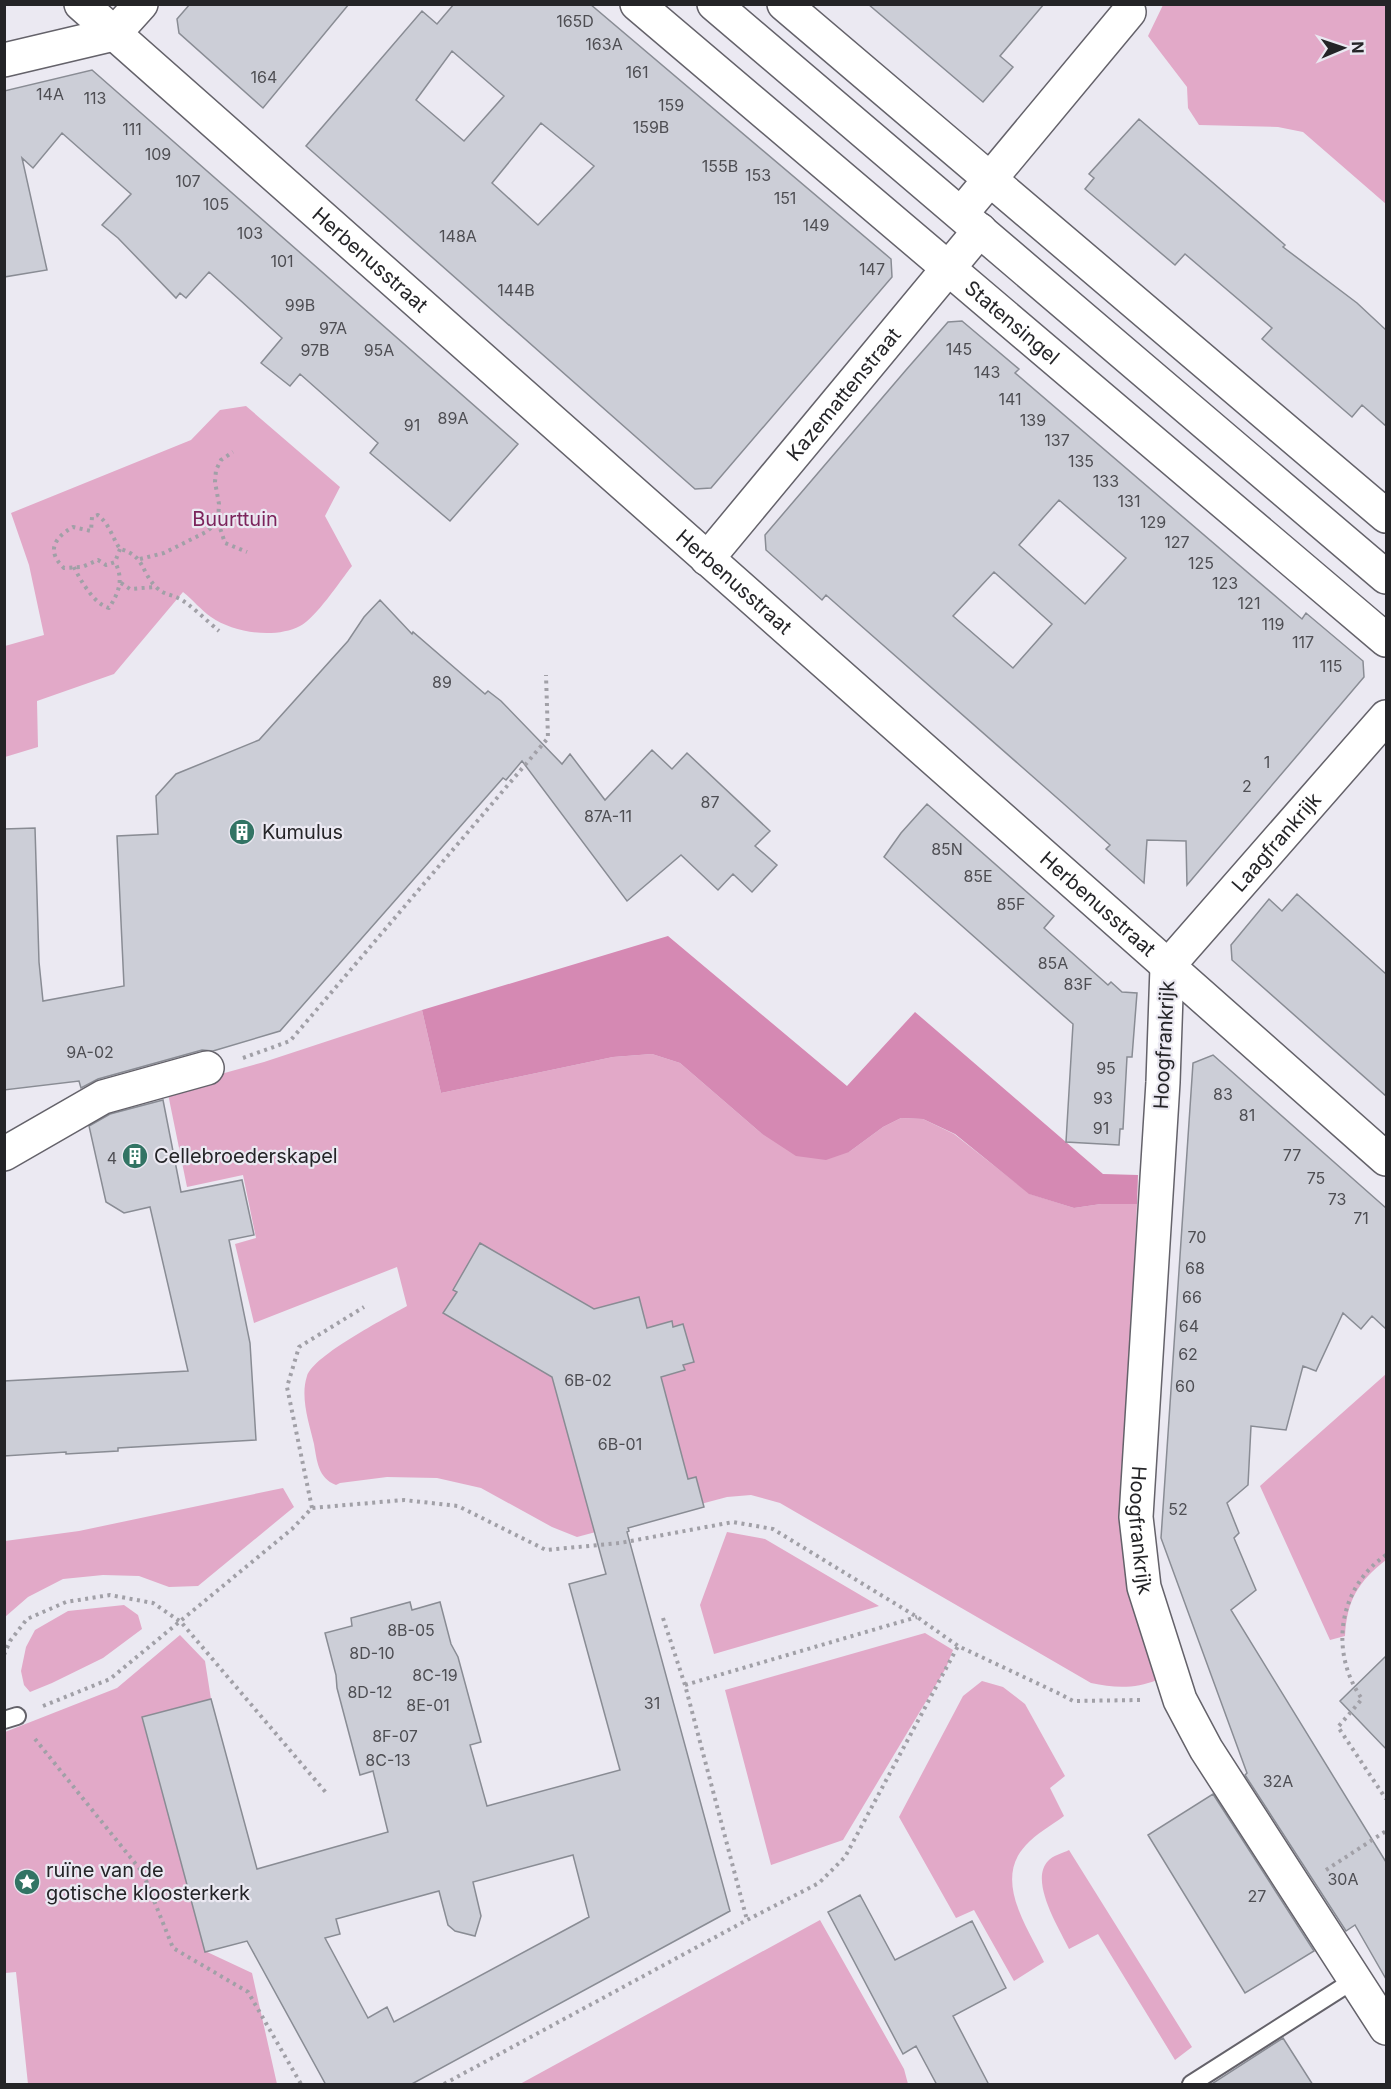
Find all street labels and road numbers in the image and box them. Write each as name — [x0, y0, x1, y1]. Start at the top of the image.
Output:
street label: Herbenusstraat — [307, 202, 433, 318]
street label: Statensingel — [960, 276, 1064, 369]
street label: Kazemattenstraat — [782, 323, 906, 466]
street label: Herbenusstraat — [671, 524, 797, 640]
street label: Laagfrankrijk — [1227, 788, 1326, 897]
street label: Herbenusstraat — [1035, 847, 1161, 962]
street label: Hoogfrankrijk — [1149, 980, 1179, 1110]
street label: Hoogfrankrijk — [1124, 1465, 1158, 1597]

